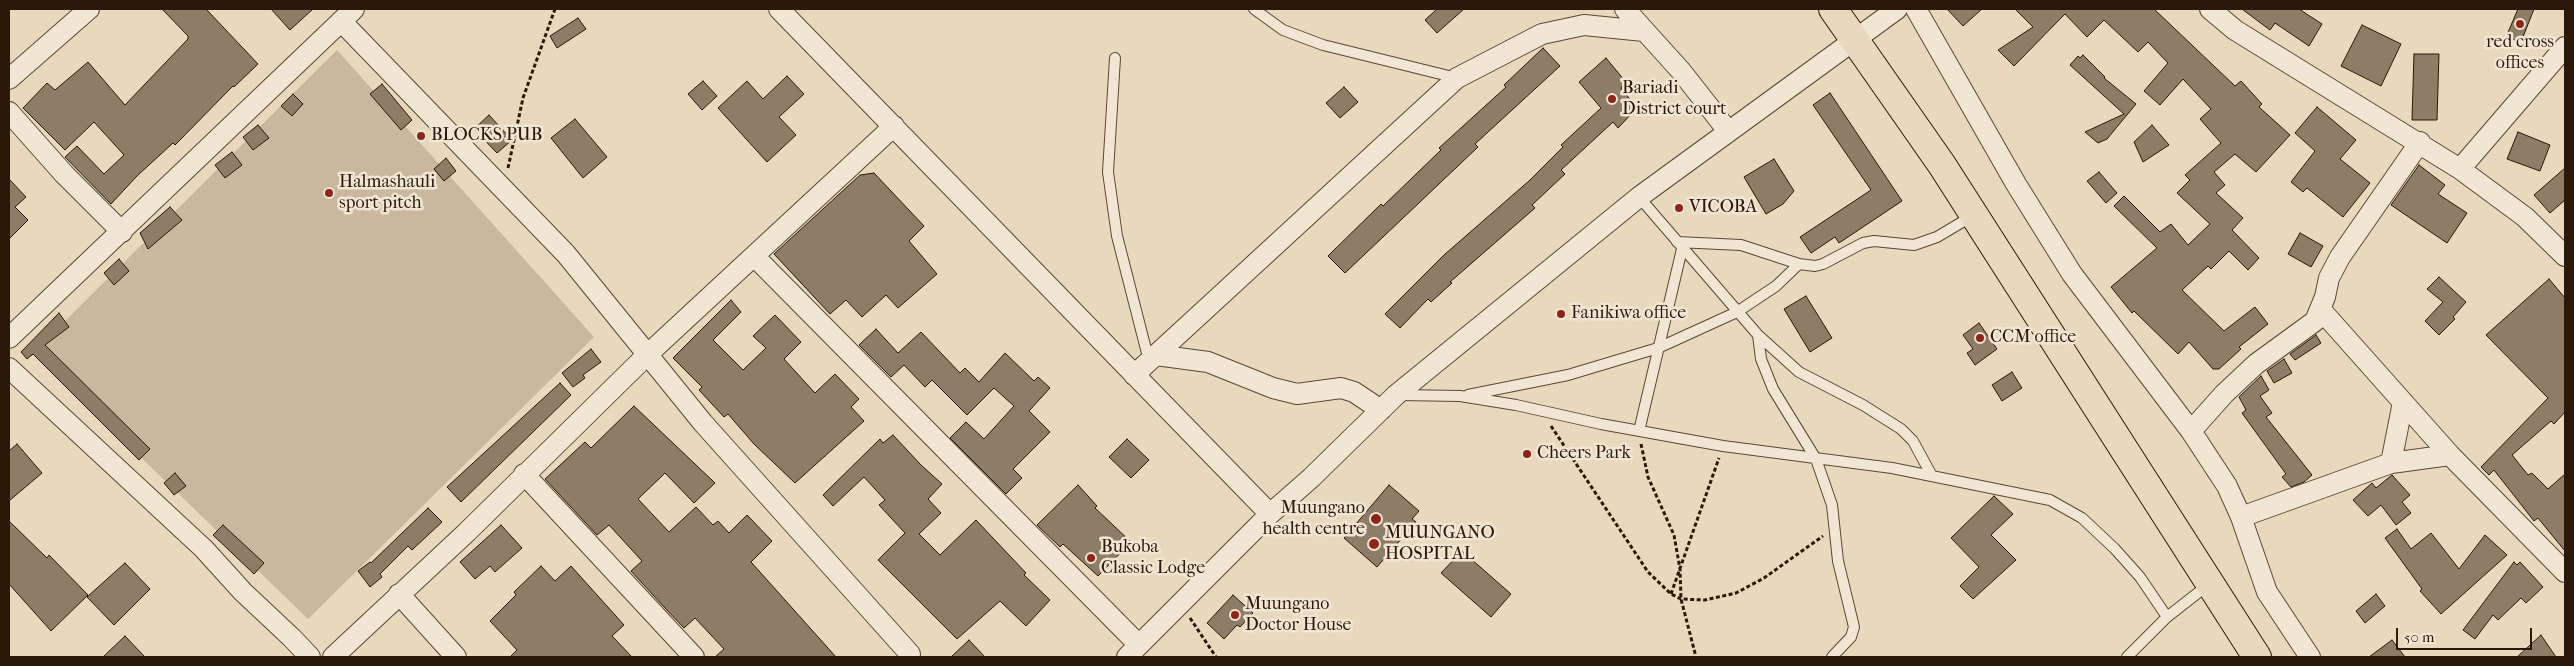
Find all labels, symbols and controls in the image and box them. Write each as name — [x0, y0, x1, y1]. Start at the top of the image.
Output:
marker: red cross offices — [2514, 18, 2526, 30]
place label: red cross offices — [2486, 32, 2554, 74]
place label: Bariadi District court — [1622, 78, 1726, 120]
marker: Bariadi District court — [1606, 93, 1618, 105]
place label: BLOCKS PUB — [431, 125, 543, 147]
marker: BLOCKS PUB — [415, 130, 427, 142]
place label: Halmashauli sport pitch — [339, 172, 435, 214]
marker: Halmashauli sport pitch — [323, 187, 335, 199]
place label: VICOBA — [1689, 197, 1757, 219]
marker: VICOBA — [1673, 202, 1685, 214]
place label: Fanikiwa office — [1571, 303, 1686, 325]
marker: Fanikiwa office — [1555, 308, 1567, 320]
place label: CCM office — [1990, 327, 2076, 349]
marker: CCM office — [1974, 332, 1986, 344]
place label: Cheers Park — [1537, 443, 1631, 465]
marker: Cheers Park — [1521, 448, 1533, 460]
place label: Muungano health centre — [1262, 498, 1365, 540]
marker: Muungano health centre — [1369, 512, 1383, 526]
place label: MUUNGANO HOSPITAL — [1385, 523, 1495, 566]
place label: Bukoba Classic Lodge — [1101, 537, 1205, 580]
marker: MUUNGANO HOSPITAL — [1367, 537, 1381, 551]
marker: Bukoba Classic Lodge — [1085, 552, 1097, 564]
place label: Muungano Doctor House — [1245, 594, 1351, 636]
marker: Muungano Doctor House — [1229, 609, 1241, 621]
scale bar — [2399, 618, 2535, 650]
text: 50 m — [2404, 628, 2434, 646]

